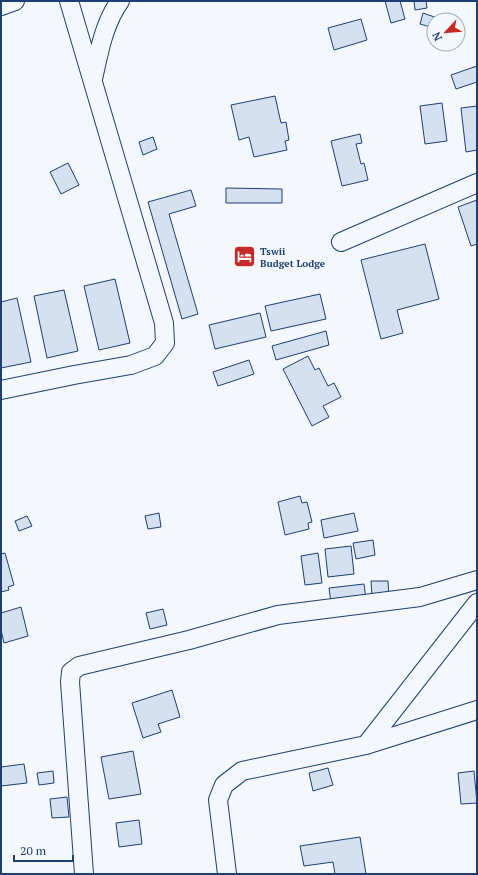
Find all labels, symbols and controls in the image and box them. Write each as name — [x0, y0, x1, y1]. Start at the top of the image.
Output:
north arrow — [426, 12, 466, 52]
text: N — [429, 29, 445, 43]
hotel icon: Tswii Budget Lodge — [231, 244, 257, 270]
place label: Tswii Budget Lodge — [260, 245, 326, 270]
scale bar — [14, 837, 73, 863]
text: 20 m — [20, 843, 47, 858]

